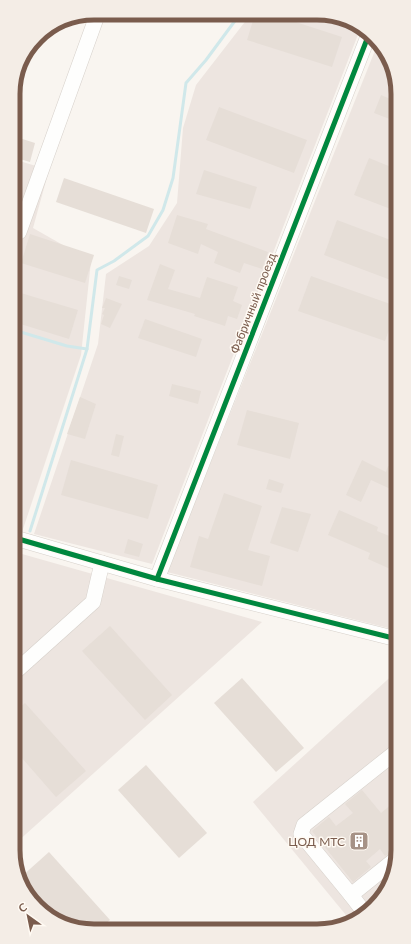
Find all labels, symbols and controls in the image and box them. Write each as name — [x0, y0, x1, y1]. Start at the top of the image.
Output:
street label: Фабричный проезд — [227, 250, 279, 356]
building icon: ЦОД МТС — [348, 830, 370, 852]
place label: ЦОД МТС — [288, 834, 345, 849]
north arrow — [8, 896, 48, 936]
text: С — [16, 899, 29, 915]

